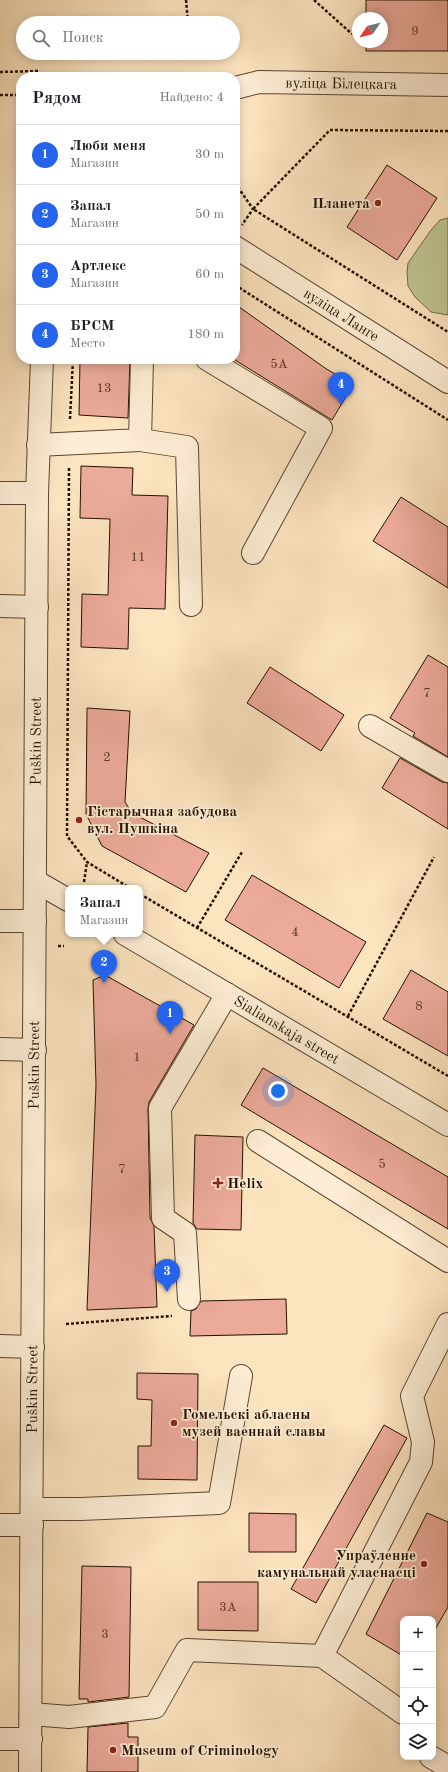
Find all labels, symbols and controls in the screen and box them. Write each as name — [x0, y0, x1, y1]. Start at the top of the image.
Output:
north arrow — [352, 12, 388, 48]
search box — [16, 16, 240, 60]
house number: 9 — [411, 25, 419, 38]
icon: search — [30, 27, 52, 49]
text: Поиск — [62, 31, 103, 46]
street label: вуліца Білецкага — [285, 76, 398, 93]
text: Рядом — [32, 90, 81, 107]
text: Найдено: 4 — [160, 91, 224, 104]
text: Люби меня — [70, 139, 146, 154]
text: 1 — [41, 148, 49, 161]
text: 30 m — [195, 148, 224, 161]
text: Магазин — [70, 157, 119, 170]
place label: Планета — [312, 197, 370, 212]
marker: Планета — [373, 198, 383, 208]
text: Запал — [70, 199, 111, 214]
text: 2 — [41, 208, 49, 221]
text: 50 m — [195, 208, 224, 221]
text: Магазин — [70, 217, 119, 230]
text: Артлекс — [70, 259, 126, 274]
text: 3 — [41, 268, 49, 281]
text: 60 m — [195, 268, 224, 281]
text: Магазин — [70, 277, 119, 290]
street label: вуліца Ланге — [300, 286, 381, 345]
text: БРСМ — [70, 319, 114, 334]
text: 4 — [41, 328, 49, 341]
text: 180 m — [187, 328, 224, 341]
text: Место — [70, 337, 105, 350]
house number: 5А — [270, 358, 288, 371]
pin: 4 — [328, 372, 354, 405]
house number: 13 — [96, 382, 112, 395]
house number: 11 — [130, 551, 146, 564]
house number: 7 — [423, 687, 431, 700]
street label: Puškin Street — [29, 697, 45, 785]
house number: 2 — [103, 751, 111, 764]
place label: Гістарычная забудова вул. Пушкіна — [87, 805, 237, 837]
marker: Гістарычная забудова вул. Пушкіна — [74, 815, 84, 825]
popup — [65, 885, 143, 937]
text: Запал — [80, 896, 121, 911]
text: Магазин — [80, 914, 128, 927]
house number: 4 — [291, 926, 299, 939]
pin: 2 — [91, 950, 117, 983]
street label: Sialianskaja street — [231, 994, 341, 1068]
house number: 8 — [415, 1000, 423, 1013]
pin: 1 — [157, 1001, 183, 1034]
street label: Puškin Street — [28, 1021, 43, 1109]
house number: 1 — [133, 1051, 141, 1064]
your location — [268, 1081, 288, 1101]
house number: 5 — [378, 1158, 386, 1171]
house number: 7 — [118, 1163, 126, 1176]
marker: Helix — [212, 1177, 224, 1189]
place label: Helix — [227, 1177, 264, 1192]
pin: 3 — [154, 1259, 180, 1292]
street label: Puškin Street — [26, 1345, 41, 1433]
place label: Гомельскі абласны музей ваеннай славы — [182, 1408, 326, 1440]
marker: Гомельскі абласны музей ваеннай славы — [169, 1418, 179, 1428]
place label: Упраўленне камунальнай уласнасці — [257, 1549, 416, 1581]
marker: Упраўленне камунальнай уласнасці — [419, 1559, 429, 1569]
house number: 3А — [219, 1601, 237, 1614]
map controls — [400, 1616, 436, 1760]
button: + — [400, 1616, 436, 1652]
house number: 3 — [101, 1628, 109, 1641]
button: − — [400, 1652, 436, 1688]
button: locate — [400, 1688, 436, 1724]
button: layers — [400, 1724, 436, 1760]
place label: Museum of Criminology — [121, 1744, 279, 1759]
marker: Museum of Criminology — [108, 1745, 118, 1755]

